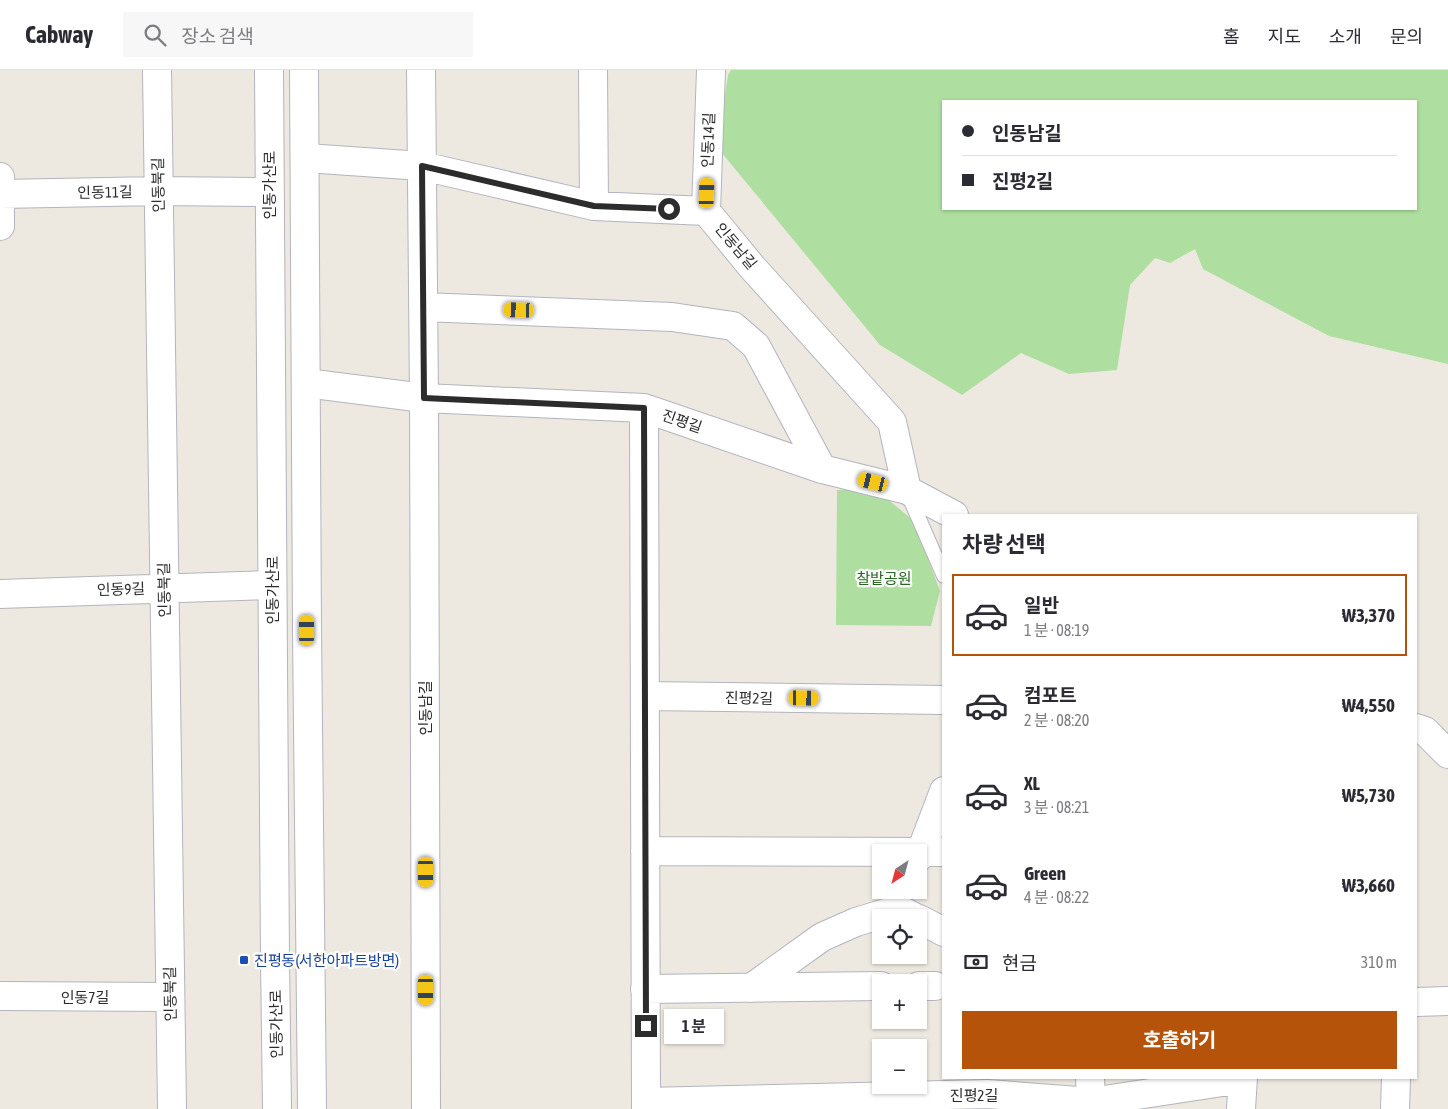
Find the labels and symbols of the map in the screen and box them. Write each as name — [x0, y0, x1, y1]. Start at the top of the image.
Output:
street label: 인동14길 — [699, 112, 717, 168]
street label: 인동가산로 — [261, 150, 278, 220]
street label: 인동북길 — [149, 157, 167, 213]
car — [698, 178, 715, 208]
street label: 인동11길 — [77, 183, 133, 201]
route start — [658, 198, 680, 220]
street label: 인동남길 — [712, 219, 760, 273]
car — [503, 302, 534, 318]
street label: 진평길 — [660, 406, 704, 436]
car — [856, 471, 889, 493]
street label: 인동가산로 — [264, 555, 281, 625]
street label: 인동북길 — [155, 562, 173, 618]
park label: 찰밭공원 — [856, 570, 912, 587]
street label: 인동9길 — [96, 580, 146, 598]
car — [299, 615, 314, 645]
street label: 인동남길 — [417, 680, 434, 736]
street label: 진평2길 — [725, 689, 773, 707]
car — [788, 690, 819, 706]
north arrow — [872, 844, 928, 899]
car — [418, 857, 433, 887]
place label: 진평동(서한아파트방면) — [254, 952, 399, 969]
marker: 진평동(서한아파트방면) — [238, 954, 250, 966]
street label: 인동북길 — [161, 966, 179, 1022]
car — [418, 975, 433, 1005]
street label: 인동7길 — [61, 989, 109, 1006]
street label: 인동가산로 — [267, 989, 285, 1059]
callout: 1 분 — [664, 1008, 724, 1044]
route end — [635, 1015, 657, 1037]
street label: 진평2길 — [950, 1087, 998, 1104]

